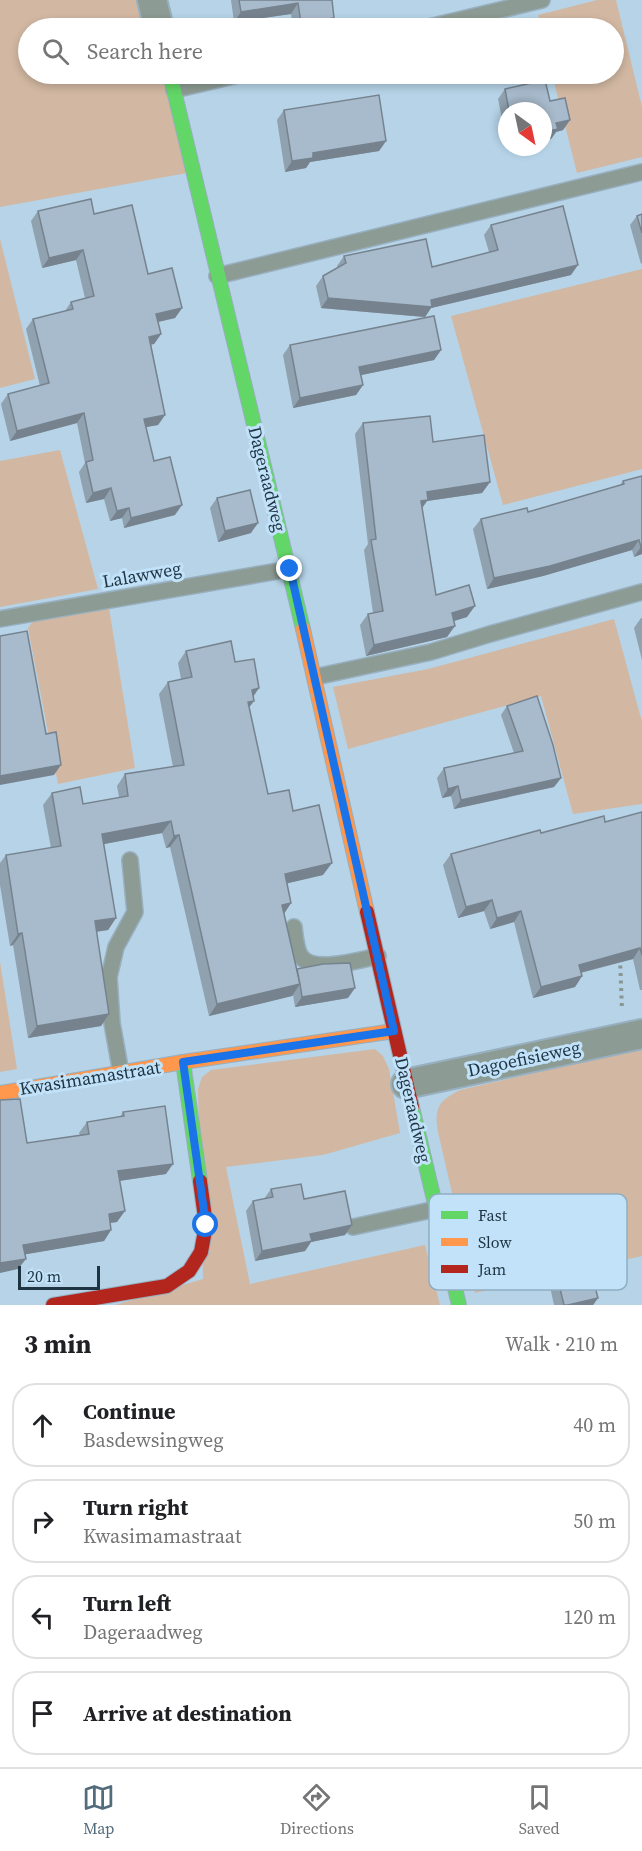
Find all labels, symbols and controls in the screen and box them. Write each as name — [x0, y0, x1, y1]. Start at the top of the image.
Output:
search box — [18, 18, 624, 84]
icon: search — [39, 35, 72, 68]
text: Search here — [87, 36, 203, 66]
north arrow — [498, 102, 552, 156]
street label: Dageraadweg — [242, 424, 293, 534]
street label: Lalawweg — [100, 555, 183, 594]
route end — [276, 555, 302, 581]
street label: Dagoefisieweg — [465, 1034, 583, 1083]
street label: Kwasimamastraat — [18, 1054, 162, 1101]
street label: Dageraadweg — [389, 1055, 438, 1165]
legend — [429, 1194, 627, 1290]
text: Fast — [478, 1204, 508, 1226]
route start — [192, 1211, 218, 1237]
text: Slow — [478, 1231, 513, 1253]
text: Jam — [477, 1258, 506, 1280]
scale bar — [18, 1263, 100, 1290]
text: 20 m — [27, 1265, 61, 1287]
text: 3 min — [24, 1326, 91, 1362]
text: Walk · 210 m — [505, 1330, 618, 1358]
text: Continue — [83, 1396, 176, 1426]
icon: ahead — [26, 1409, 59, 1442]
text: 40 m — [573, 1411, 616, 1439]
text: Basdewsingweg — [83, 1426, 224, 1454]
text: Turn right — [83, 1492, 188, 1522]
icon: right — [26, 1505, 59, 1538]
text: 50 m — [573, 1507, 616, 1535]
text: Kwasimamastraat — [83, 1522, 242, 1550]
text: Turn left — [83, 1588, 171, 1618]
icon: left — [26, 1601, 59, 1634]
text: 120 m — [563, 1603, 616, 1631]
text: Dageraadweg — [83, 1618, 203, 1646]
icon: arrive — [26, 1697, 59, 1730]
text: Arrive at destination — [83, 1698, 292, 1728]
tab: Map — [82, 1781, 115, 1839]
tab: Directions — [280, 1781, 354, 1839]
tab: Saved — [519, 1781, 560, 1839]

